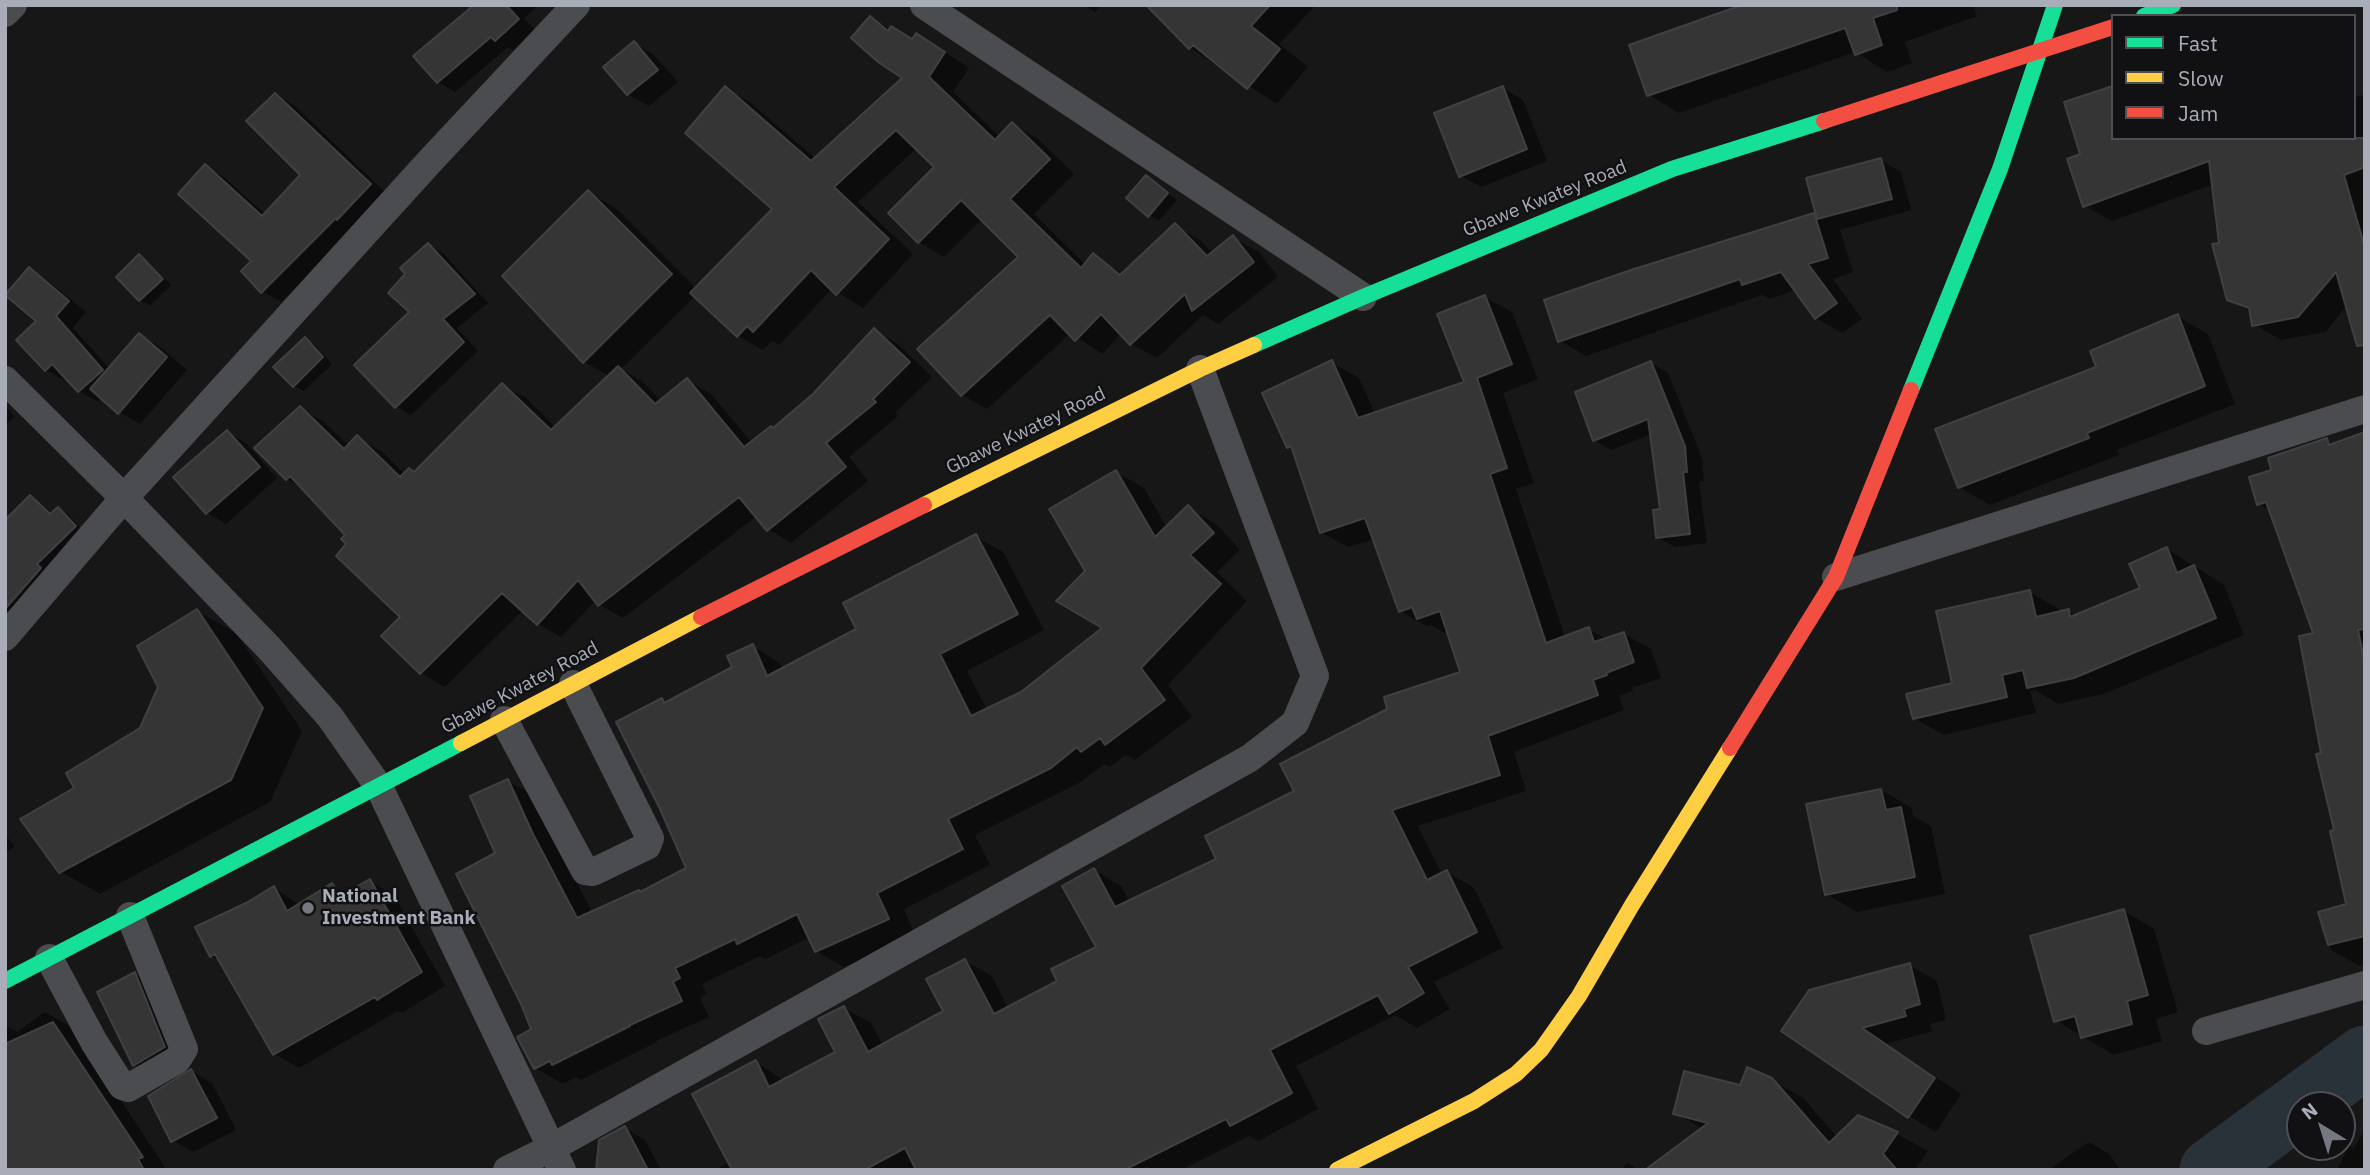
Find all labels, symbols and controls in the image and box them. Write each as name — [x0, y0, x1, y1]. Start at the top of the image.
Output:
legend — [2111, 14, 2356, 140]
text: Fast — [2178, 29, 2218, 57]
text: Slow — [2178, 64, 2224, 92]
text: Jam — [2178, 99, 2218, 127]
street label: Gbawe Kwatey Road — [1460, 156, 1630, 242]
street label: Gbawe Kwatey Road — [942, 382, 1110, 480]
street label: Gbawe Kwatey Road — [438, 637, 602, 739]
place label: National Investment Bank — [322, 886, 475, 930]
marker: National Investment Bank — [300, 900, 316, 916]
north arrow — [2286, 1091, 2356, 1161]
text: N — [2296, 1097, 2322, 1125]

